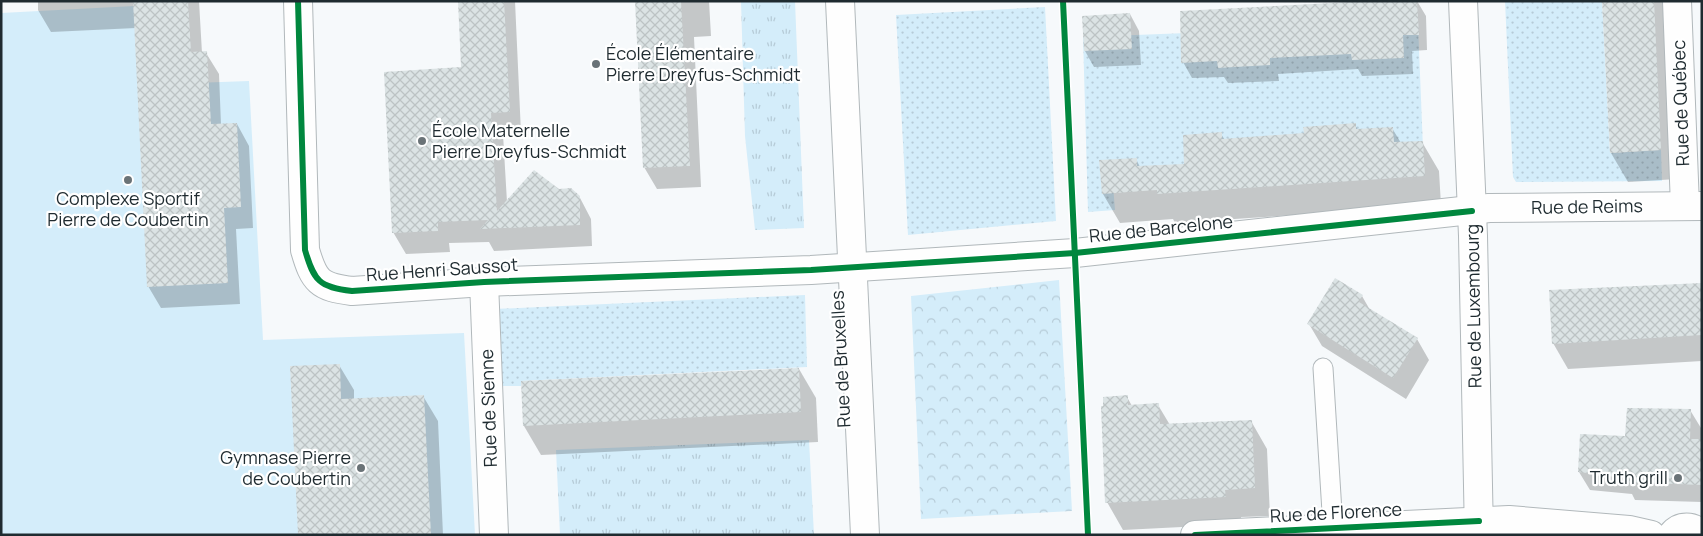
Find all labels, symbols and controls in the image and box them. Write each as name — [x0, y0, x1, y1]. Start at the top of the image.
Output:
street label: Rue de Québec — [1666, 39, 1694, 167]
place label: École Élémentaire Pierre Dreyfus-Schmidt — [606, 41, 801, 86]
marker: École Élémentaire Pierre Dreyfus-Schmidt — [590, 58, 602, 70]
place label: École Maternelle Pierre Dreyfus-Schmidt — [432, 118, 627, 163]
marker: École Maternelle Pierre Dreyfus-Schmidt — [416, 135, 428, 147]
marker: Complexe Sportif Pierre de Coubertin — [122, 174, 134, 186]
place label: Complexe Sportif Pierre de Coubertin — [47, 186, 209, 231]
street label: Rue de Reims — [1531, 193, 1643, 219]
street label: Rue de Barcelone — [1088, 209, 1234, 247]
street label: Rue de Luxembourg — [1460, 224, 1486, 388]
street label: Rue Henri Saussot — [365, 252, 519, 286]
street label: Rue de Bruxelles — [824, 290, 856, 428]
street label: Rue de Sienne — [474, 348, 502, 468]
place label: Gymnase Pierre de Coubertin — [220, 445, 351, 490]
marker: Gymnase Pierre de Coubertin — [355, 462, 367, 474]
place label: Truth grill — [1590, 465, 1668, 489]
marker: Truth grill — [1672, 472, 1684, 484]
street label: Rue de Florence — [1269, 497, 1403, 527]

